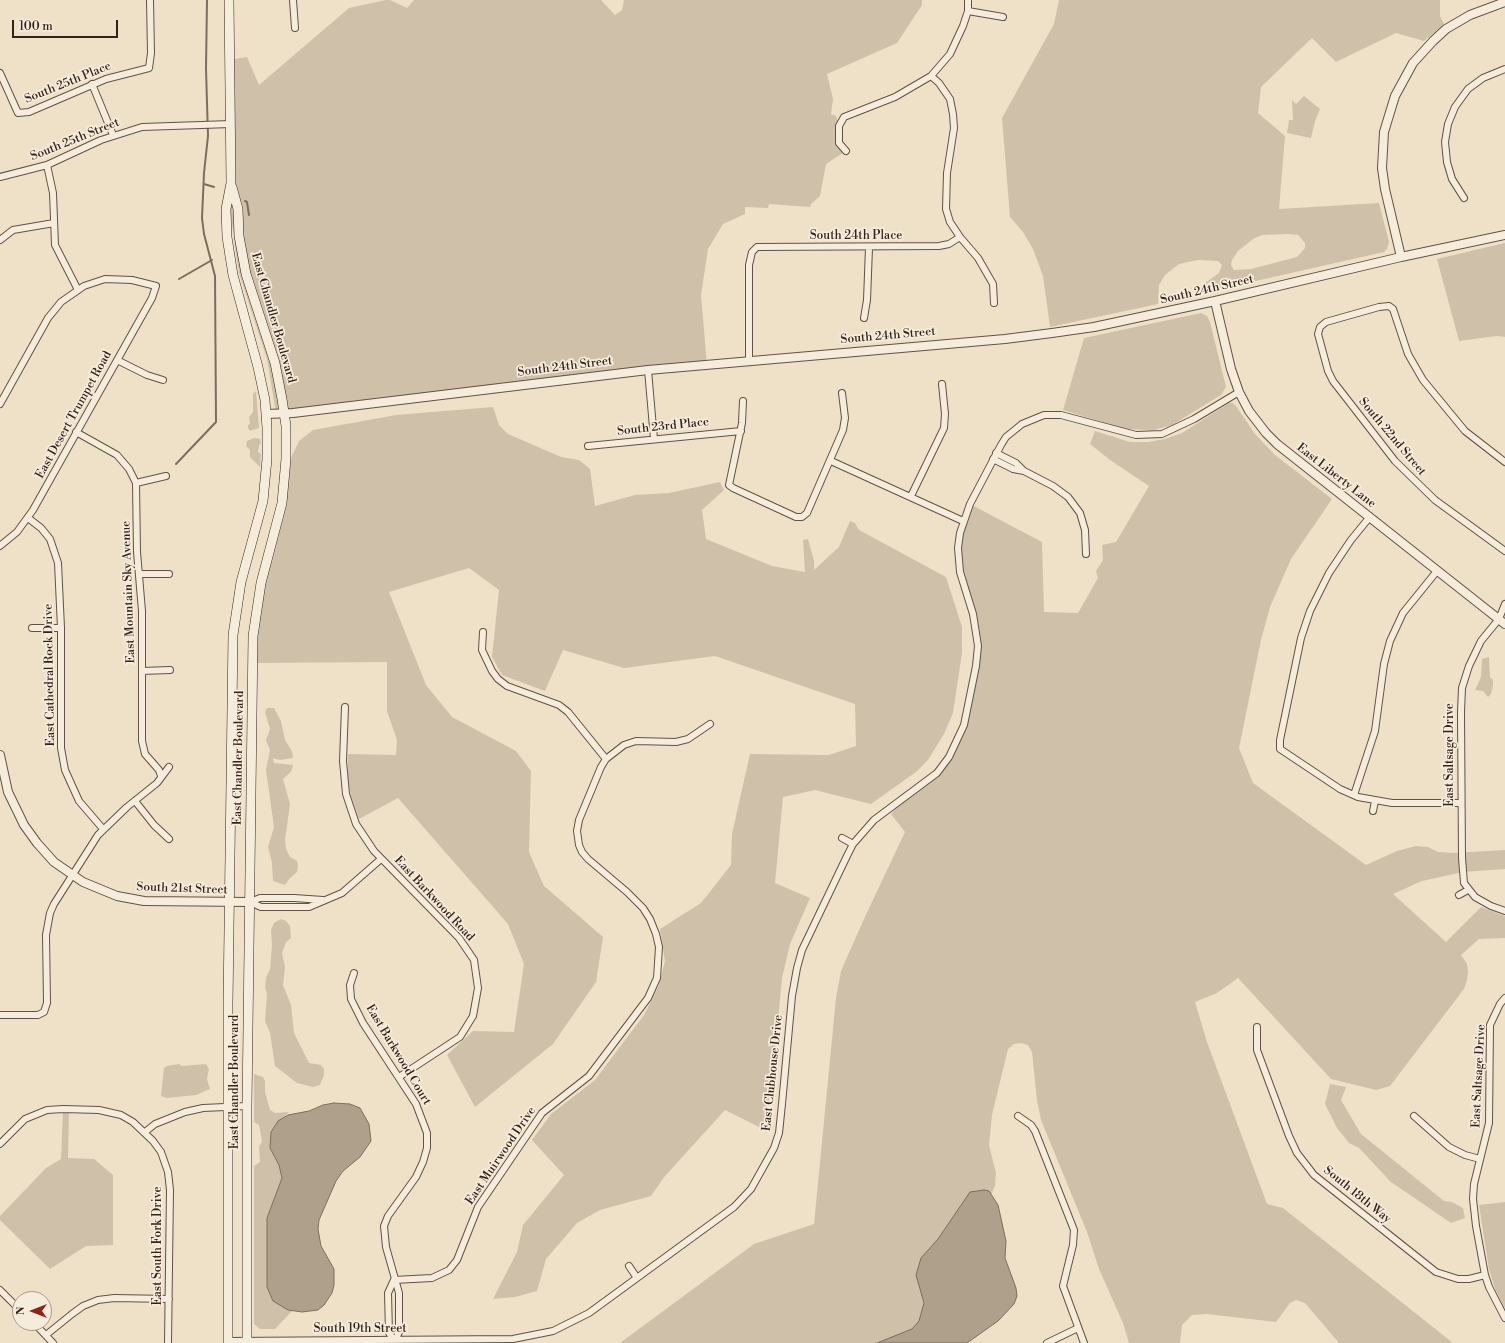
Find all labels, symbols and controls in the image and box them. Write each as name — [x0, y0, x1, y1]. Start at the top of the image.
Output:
scale bar — [14, 12, 120, 38]
text: 100 m — [19, 19, 53, 34]
street label: South 25th Place — [23, 59, 113, 107]
street label: South 25th Street — [28, 116, 122, 164]
street label: South 24th Place — [810, 229, 902, 243]
street label: East Chandler Boulevard — [248, 251, 298, 385]
street label: South 24th Street — [1159, 272, 1255, 308]
street label: South 24th Street — [840, 325, 936, 347]
street label: East Desert Trumpet Road — [33, 349, 115, 481]
street label: South 24th Street — [517, 354, 613, 380]
street label: South 22nd Street — [1355, 395, 1429, 479]
street label: South 23rd Place — [616, 415, 710, 439]
street label: East Liberty Lane — [1294, 441, 1378, 511]
street label: East Mountain Sky Avenue — [119, 520, 139, 664]
street label: East Cathedral Rock Drive — [42, 604, 58, 746]
street label: East Chandler Boulevard — [231, 691, 247, 825]
street label: East Saltsage Drive — [1443, 703, 1457, 807]
street label: East Barkwood Road — [391, 854, 477, 944]
street label: South 21st Street — [136, 880, 228, 898]
street label: East Barkwood Court — [362, 1002, 434, 1108]
street label: East Clubhouse Drive — [760, 1014, 786, 1132]
street label: East Chandler Boulevard — [228, 1015, 242, 1149]
street label: East Saltsage Drive — [1469, 1024, 1489, 1128]
street label: East Muirwood Drive — [463, 1104, 539, 1208]
street label: South 18th Way — [1320, 1163, 1394, 1227]
street label: East South Fork Drive — [151, 1186, 165, 1306]
north arrow — [12, 1291, 52, 1331]
text: N — [14, 1307, 28, 1315]
street label: South 19th Street — [313, 1322, 407, 1336]

